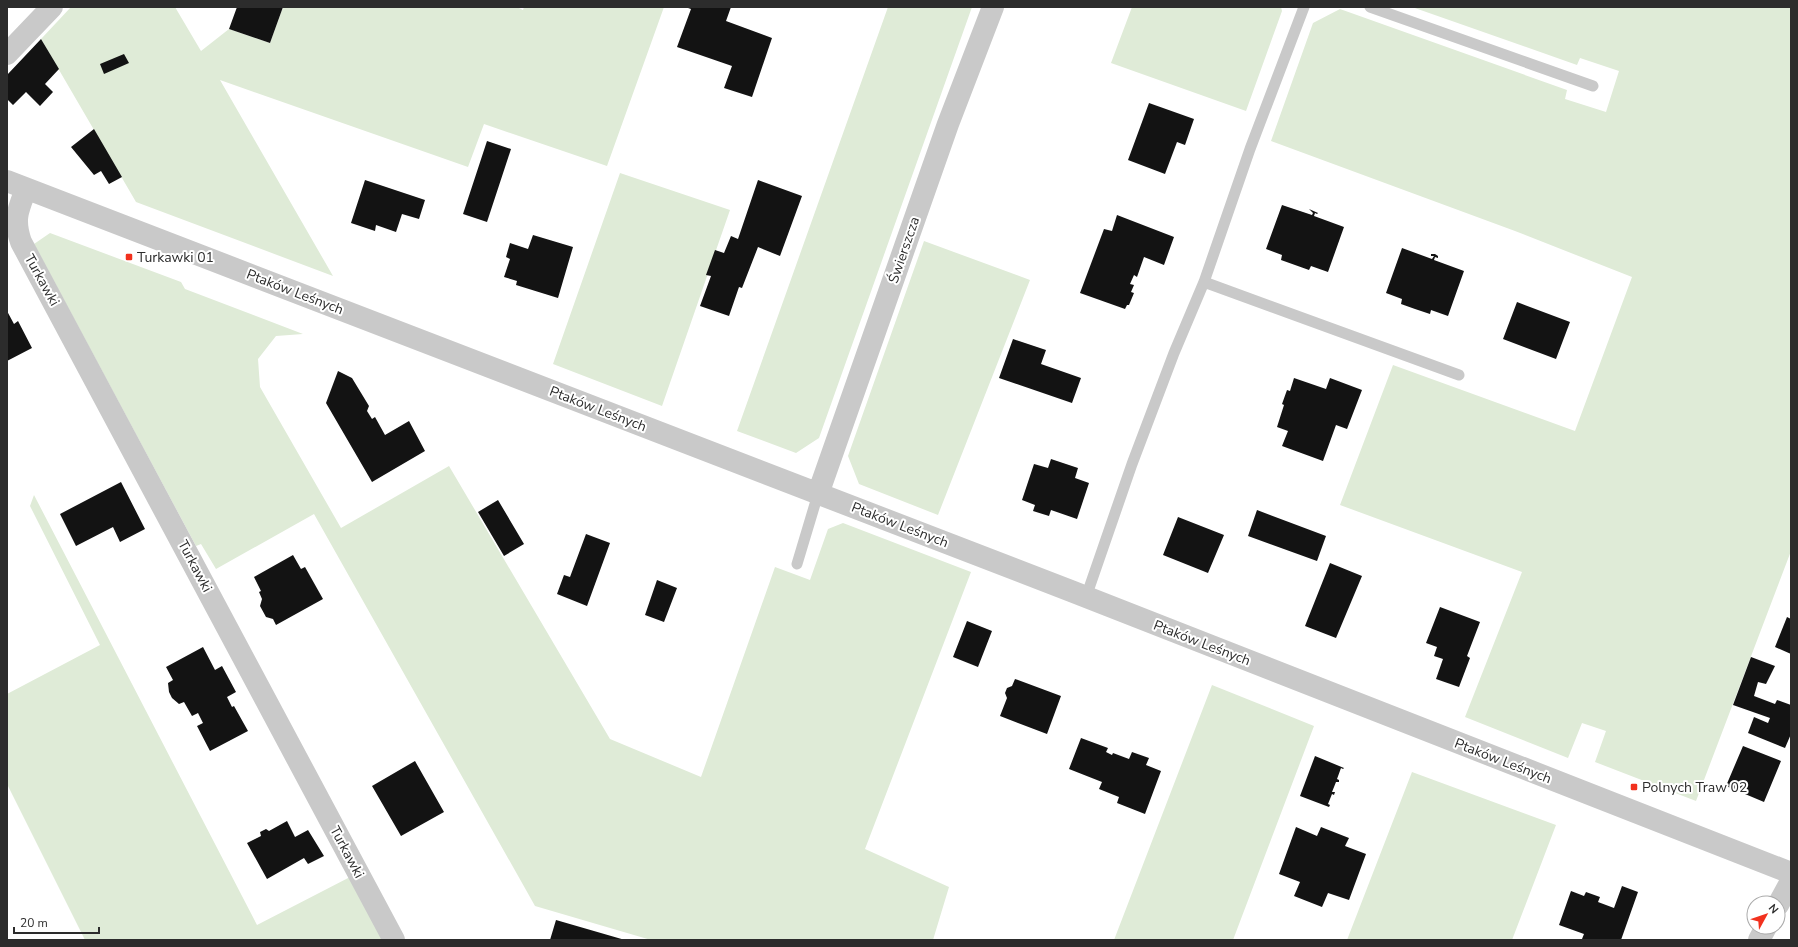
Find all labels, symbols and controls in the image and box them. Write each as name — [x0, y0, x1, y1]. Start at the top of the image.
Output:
street label: Świerszcza — [884, 214, 924, 286]
place label: Turkawki 01 — [137, 248, 214, 267]
street label: Turkawki — [20, 251, 64, 309]
marker: Turkawki 01 — [124, 252, 134, 262]
street label: Ptaków Leśnych — [244, 265, 346, 319]
street label: Ptaków Leśnych — [547, 382, 649, 436]
street label: Ptaków Leśnych — [849, 498, 951, 552]
street label: Turkawki — [173, 537, 217, 595]
street label: Ptaków Leśnych — [1151, 616, 1253, 670]
street label: Ptaków Leśnych — [1452, 734, 1554, 788]
place label: Polnych Traw 02 — [1642, 778, 1747, 797]
marker: Polnych Traw 02 — [1629, 782, 1639, 792]
street label: Turkawki — [325, 823, 369, 881]
north arrow — [1746, 895, 1786, 935]
text: N — [1765, 901, 1782, 917]
scale bar — [14, 909, 99, 935]
text: 20 m — [20, 915, 48, 931]

